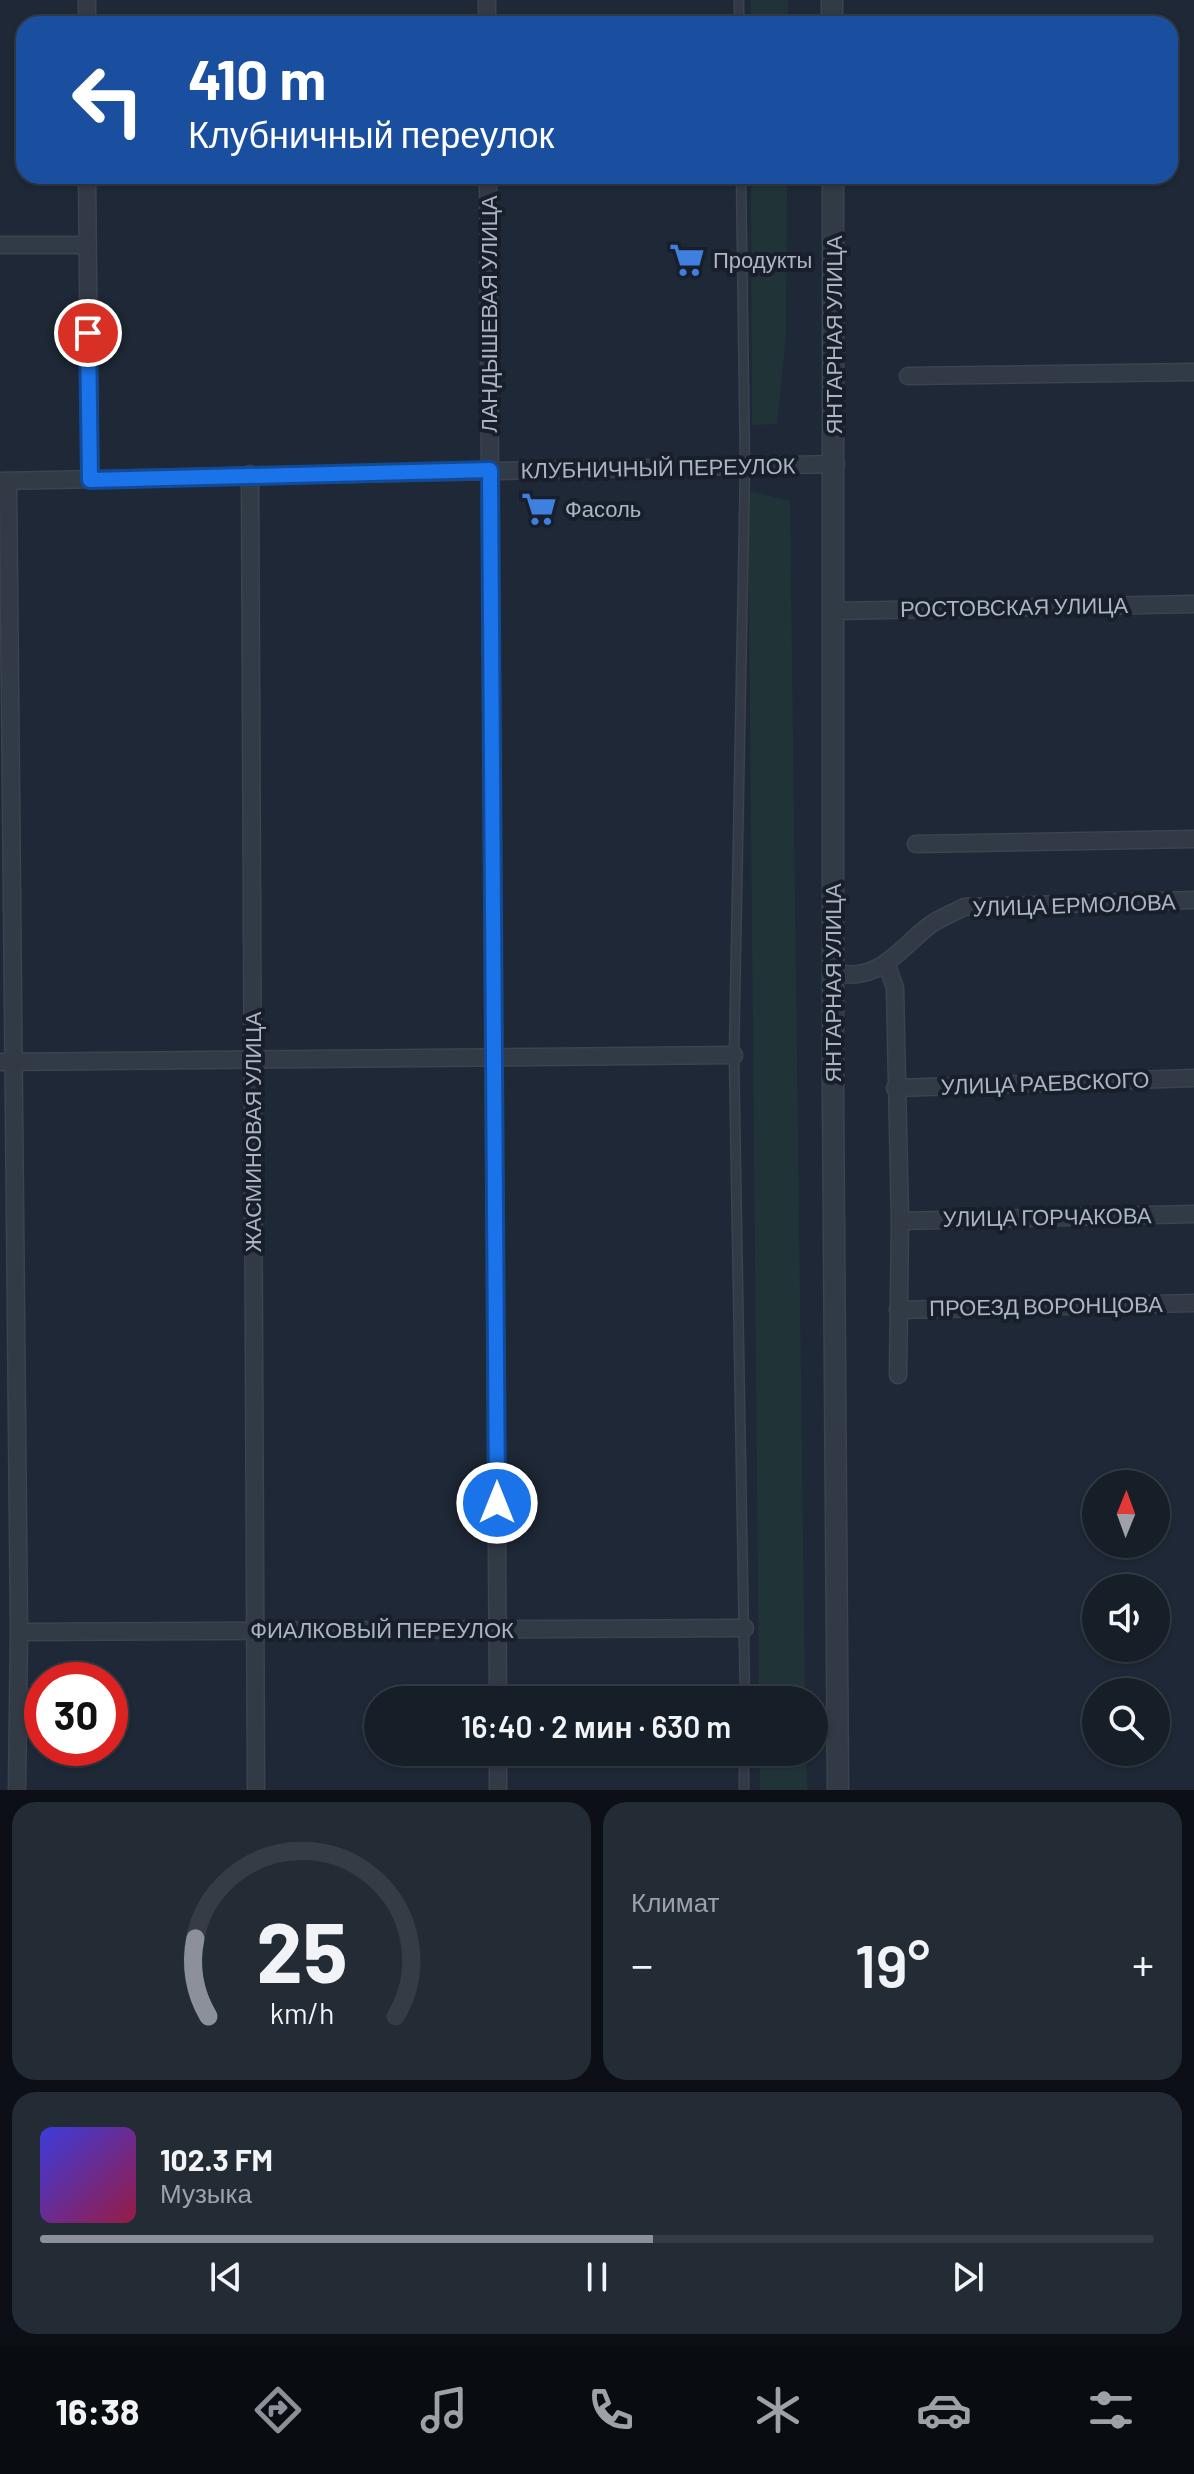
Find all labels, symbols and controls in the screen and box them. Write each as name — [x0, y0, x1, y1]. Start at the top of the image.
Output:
text: 410 m — [188, 44, 326, 111]
icon: left — [56, 48, 160, 152]
text: Клубничный переулок — [188, 112, 554, 155]
street label: ЛАНДЫШЕВАЯ УЛИЦА — [475, 195, 502, 433]
street label: ЯНТАРНАЯ УЛИЦА — [820, 235, 847, 435]
supermarket icon: Продукты — [668, 241, 706, 279]
place label: Продукты — [713, 246, 812, 273]
pin — [54, 299, 122, 367]
icon: arrive — [66, 311, 110, 355]
street label: КЛУБНИЧНЫЙ ПЕРЕУЛОК — [520, 452, 796, 482]
supermarket icon: Фасоль — [520, 490, 558, 528]
place label: Фасоль — [565, 495, 641, 521]
street label: РОСТОВСКАЯ УЛИЦА — [900, 591, 1129, 622]
street label: ЯНТАРНАЯ УЛИЦА — [819, 883, 846, 1083]
street label: УЛИЦА ЕРМОЛОВА — [972, 887, 1176, 922]
street label: ЖАСМИНОВАЯ УЛИЦА — [239, 1011, 266, 1252]
street label: УЛИЦА РАЕВСКОГО — [940, 1065, 1150, 1100]
street label: УЛИЦА ГОРЧАКОВА — [942, 1201, 1152, 1232]
street label: ПРОЕЗД ВОРОНЦОВА — [929, 1290, 1163, 1321]
position arrow — [455, 1461, 539, 1545]
north arrow — [1082, 1470, 1170, 1558]
map controls — [1082, 1470, 1170, 1766]
button: sound — [1082, 1574, 1170, 1662]
street label: ФИАЛКОВЫЙ ПЕРЕУЛОК — [250, 1616, 514, 1642]
speed limit sign: 30 — [24, 1662, 128, 1766]
button: search — [1082, 1678, 1170, 1766]
text: 16:40 · 2 мин · 630 m — [461, 1708, 731, 1744]
text: Климат — [631, 1886, 720, 1917]
text: 25 — [256, 1900, 347, 2000]
text: 19° — [855, 1928, 930, 2000]
text: − — [631, 1937, 653, 1990]
text: + — [1132, 1937, 1154, 1990]
text: km/h — [269, 1995, 334, 2030]
text: 102.3 FM — [160, 2141, 273, 2177]
text: Музыка — [160, 2177, 252, 2208]
icon: previous — [204, 2255, 248, 2299]
icon: pause — [575, 2255, 619, 2299]
icon: next — [946, 2255, 990, 2299]
icon: directions — [250, 2382, 306, 2438]
icon: music — [416, 2382, 472, 2438]
icon: phone — [583, 2382, 639, 2438]
icon: climate — [750, 2382, 806, 2438]
icon: car — [916, 2382, 972, 2438]
icon: filters — [1083, 2382, 1139, 2438]
text: 16:38 — [55, 2389, 139, 2432]

